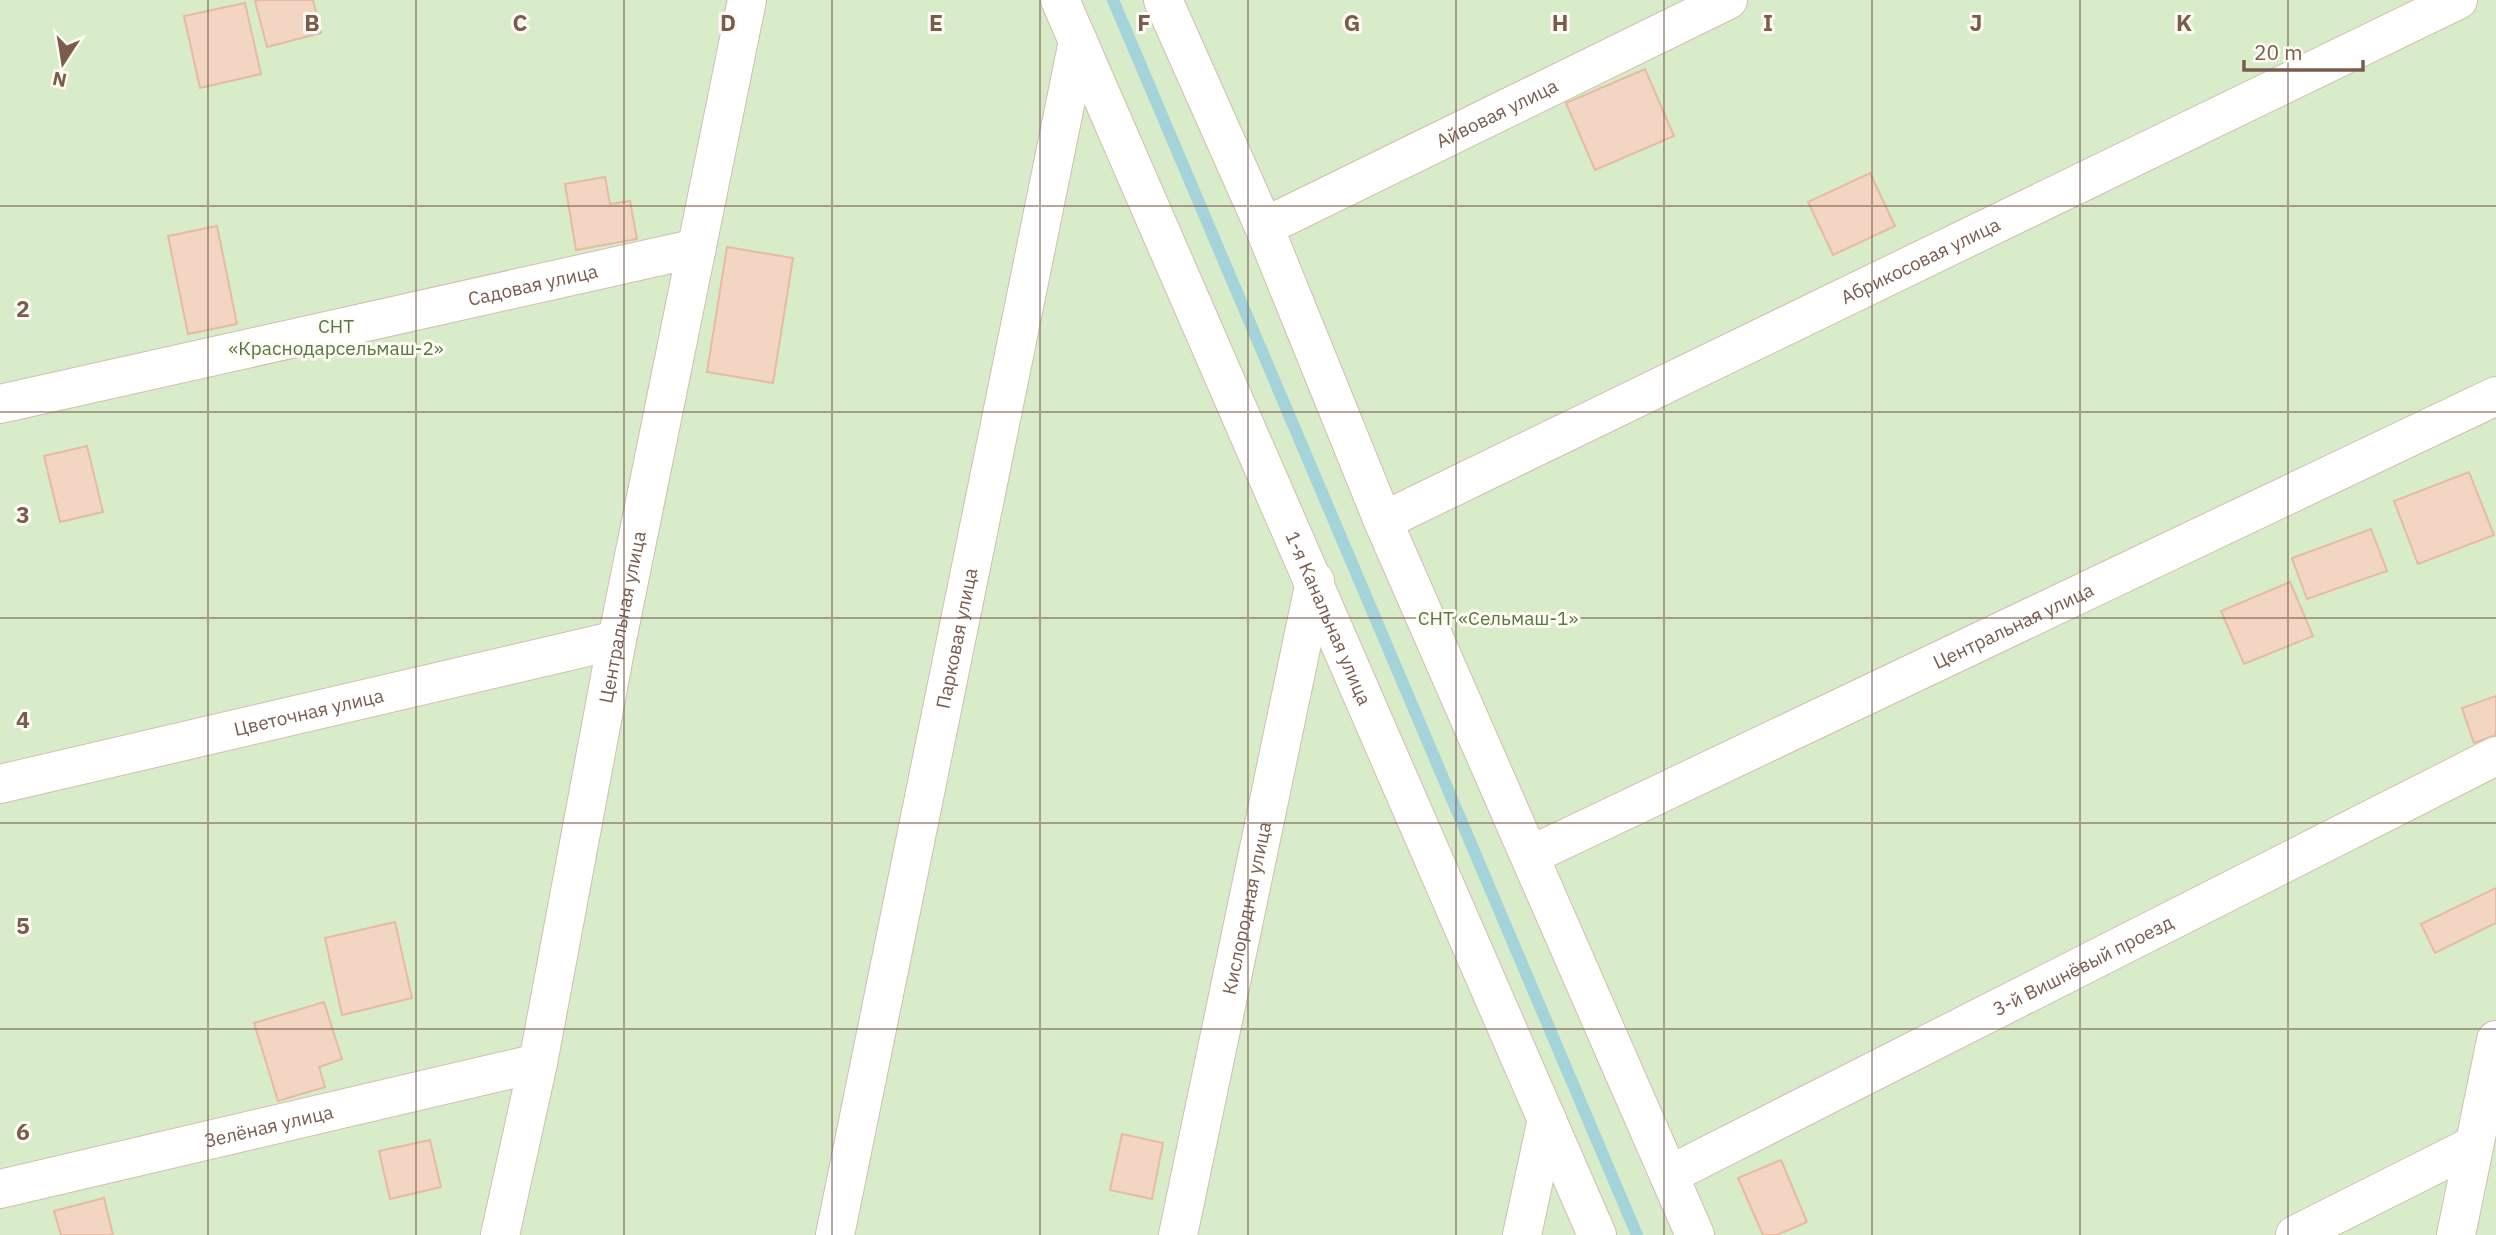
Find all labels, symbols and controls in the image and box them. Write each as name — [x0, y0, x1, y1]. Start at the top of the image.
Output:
text: B — [304, 7, 320, 37]
text: C — [513, 7, 528, 37]
text: D — [720, 7, 736, 37]
text: E — [929, 7, 943, 37]
text: F — [1137, 7, 1151, 37]
text: G — [1344, 7, 1360, 37]
text: H — [1552, 7, 1568, 37]
text: I — [1763, 7, 1773, 37]
text: J — [1970, 7, 1982, 37]
text: K — [2176, 7, 2192, 37]
north arrow — [28, 28, 98, 98]
scale bar — [2244, 28, 2363, 72]
text: 20 m — [2254, 38, 2303, 66]
text: N — [50, 66, 69, 93]
street label: Айвовая улица — [1432, 73, 1561, 153]
street label: Абрикосовая улица — [1837, 212, 2004, 309]
street label: Садовая улица — [466, 259, 600, 311]
text: 2 — [16, 293, 30, 323]
park label: СНТ «Краснодарсельмаш-2» — [228, 314, 444, 360]
text: 3 — [16, 499, 30, 529]
street label: 1-я Канальная улица — [1280, 527, 1377, 709]
street label: Центральная улица — [593, 529, 651, 705]
street label: Парковая улица — [930, 566, 982, 711]
street label: Центральная улица — [1929, 577, 2097, 674]
park label: СНТ «Сельмаш-1» — [1418, 606, 1578, 630]
street label: Цветочная улица — [231, 683, 386, 741]
text: 4 — [16, 704, 30, 734]
street label: Кислородная улица — [1217, 819, 1276, 997]
text: 5 — [16, 910, 30, 940]
street label: 3-й Вишнёвый проезд — [1989, 910, 2177, 1021]
street label: Зелёная улица — [202, 1099, 336, 1153]
text: 6 — [16, 1116, 30, 1146]

